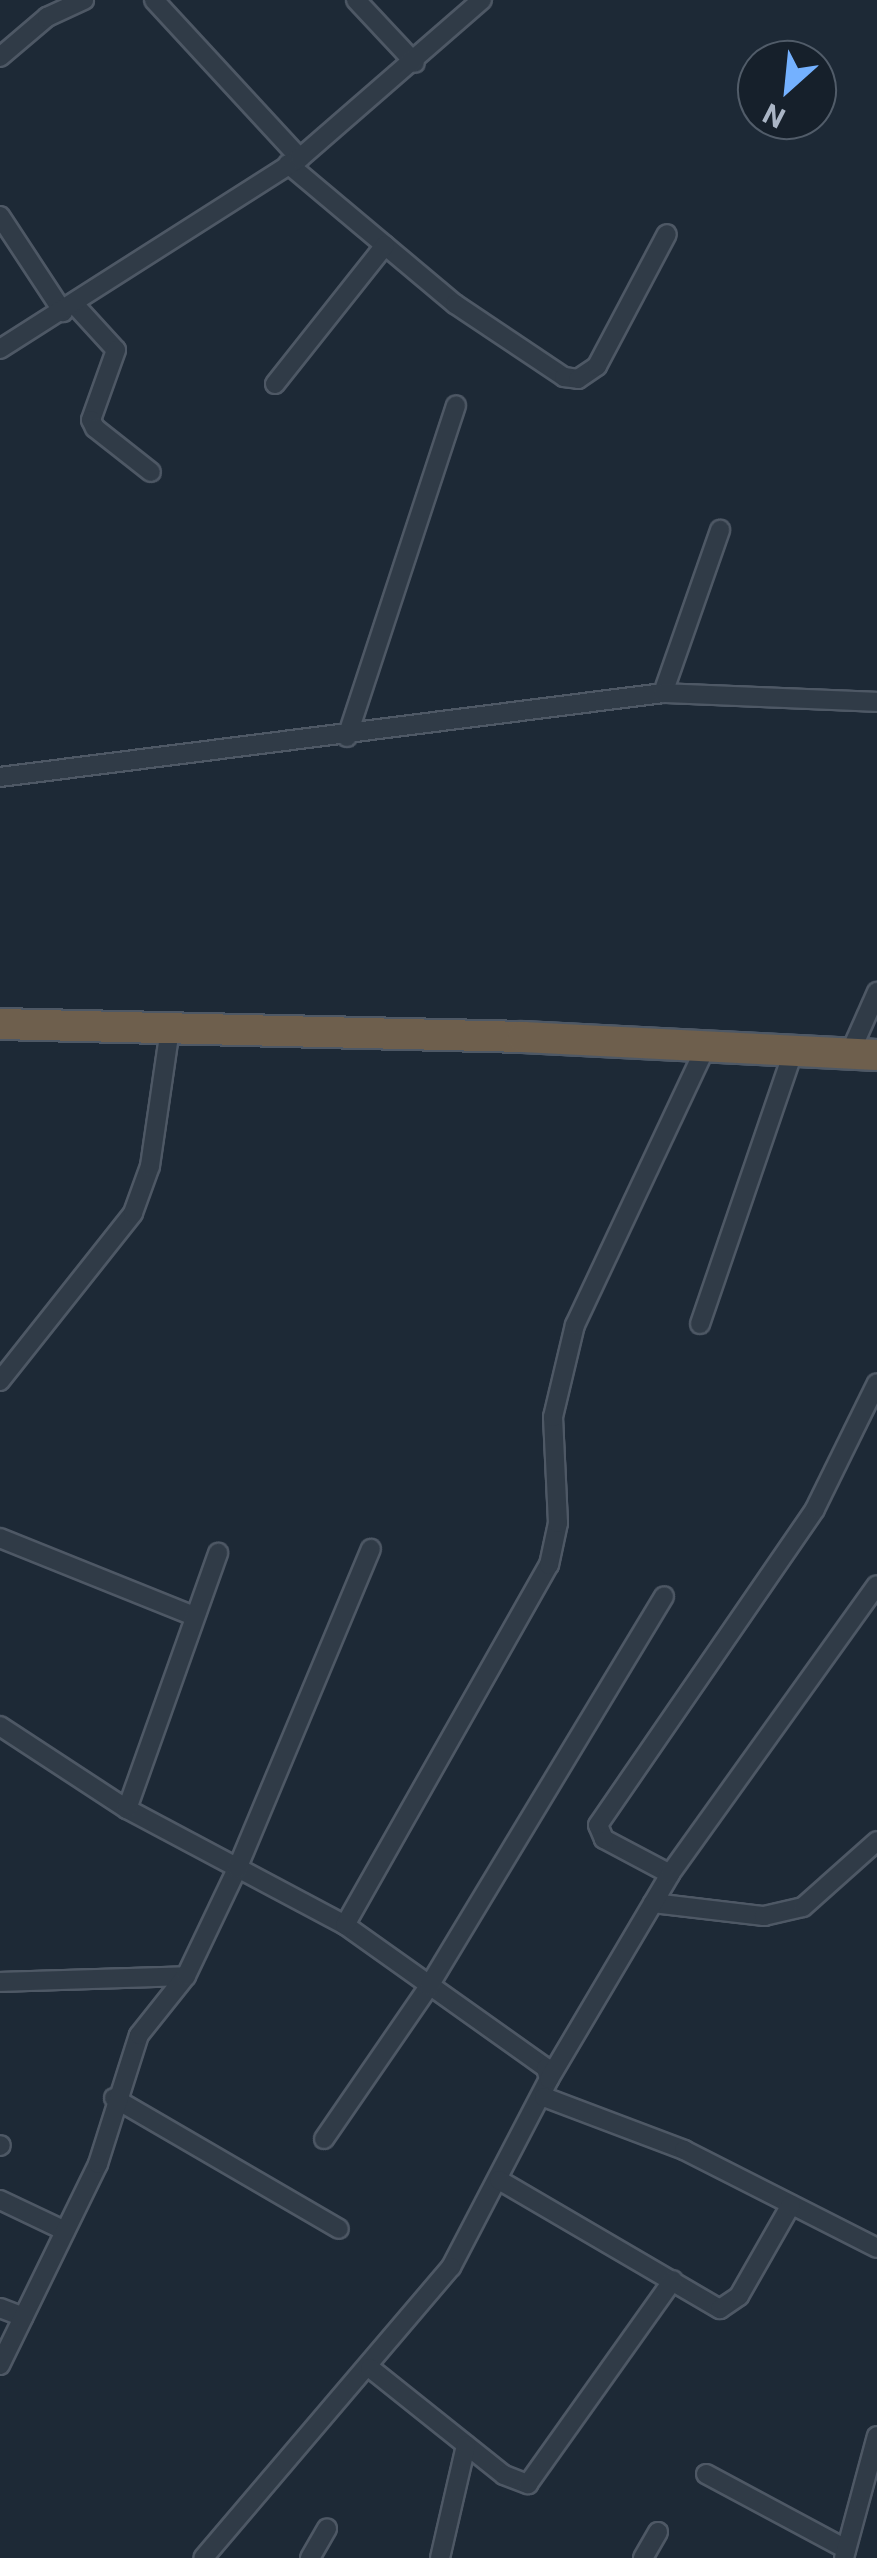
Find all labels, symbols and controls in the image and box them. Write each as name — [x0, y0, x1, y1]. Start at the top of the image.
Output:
north arrow — [737, 40, 837, 140]
text: N — [758, 96, 790, 135]

